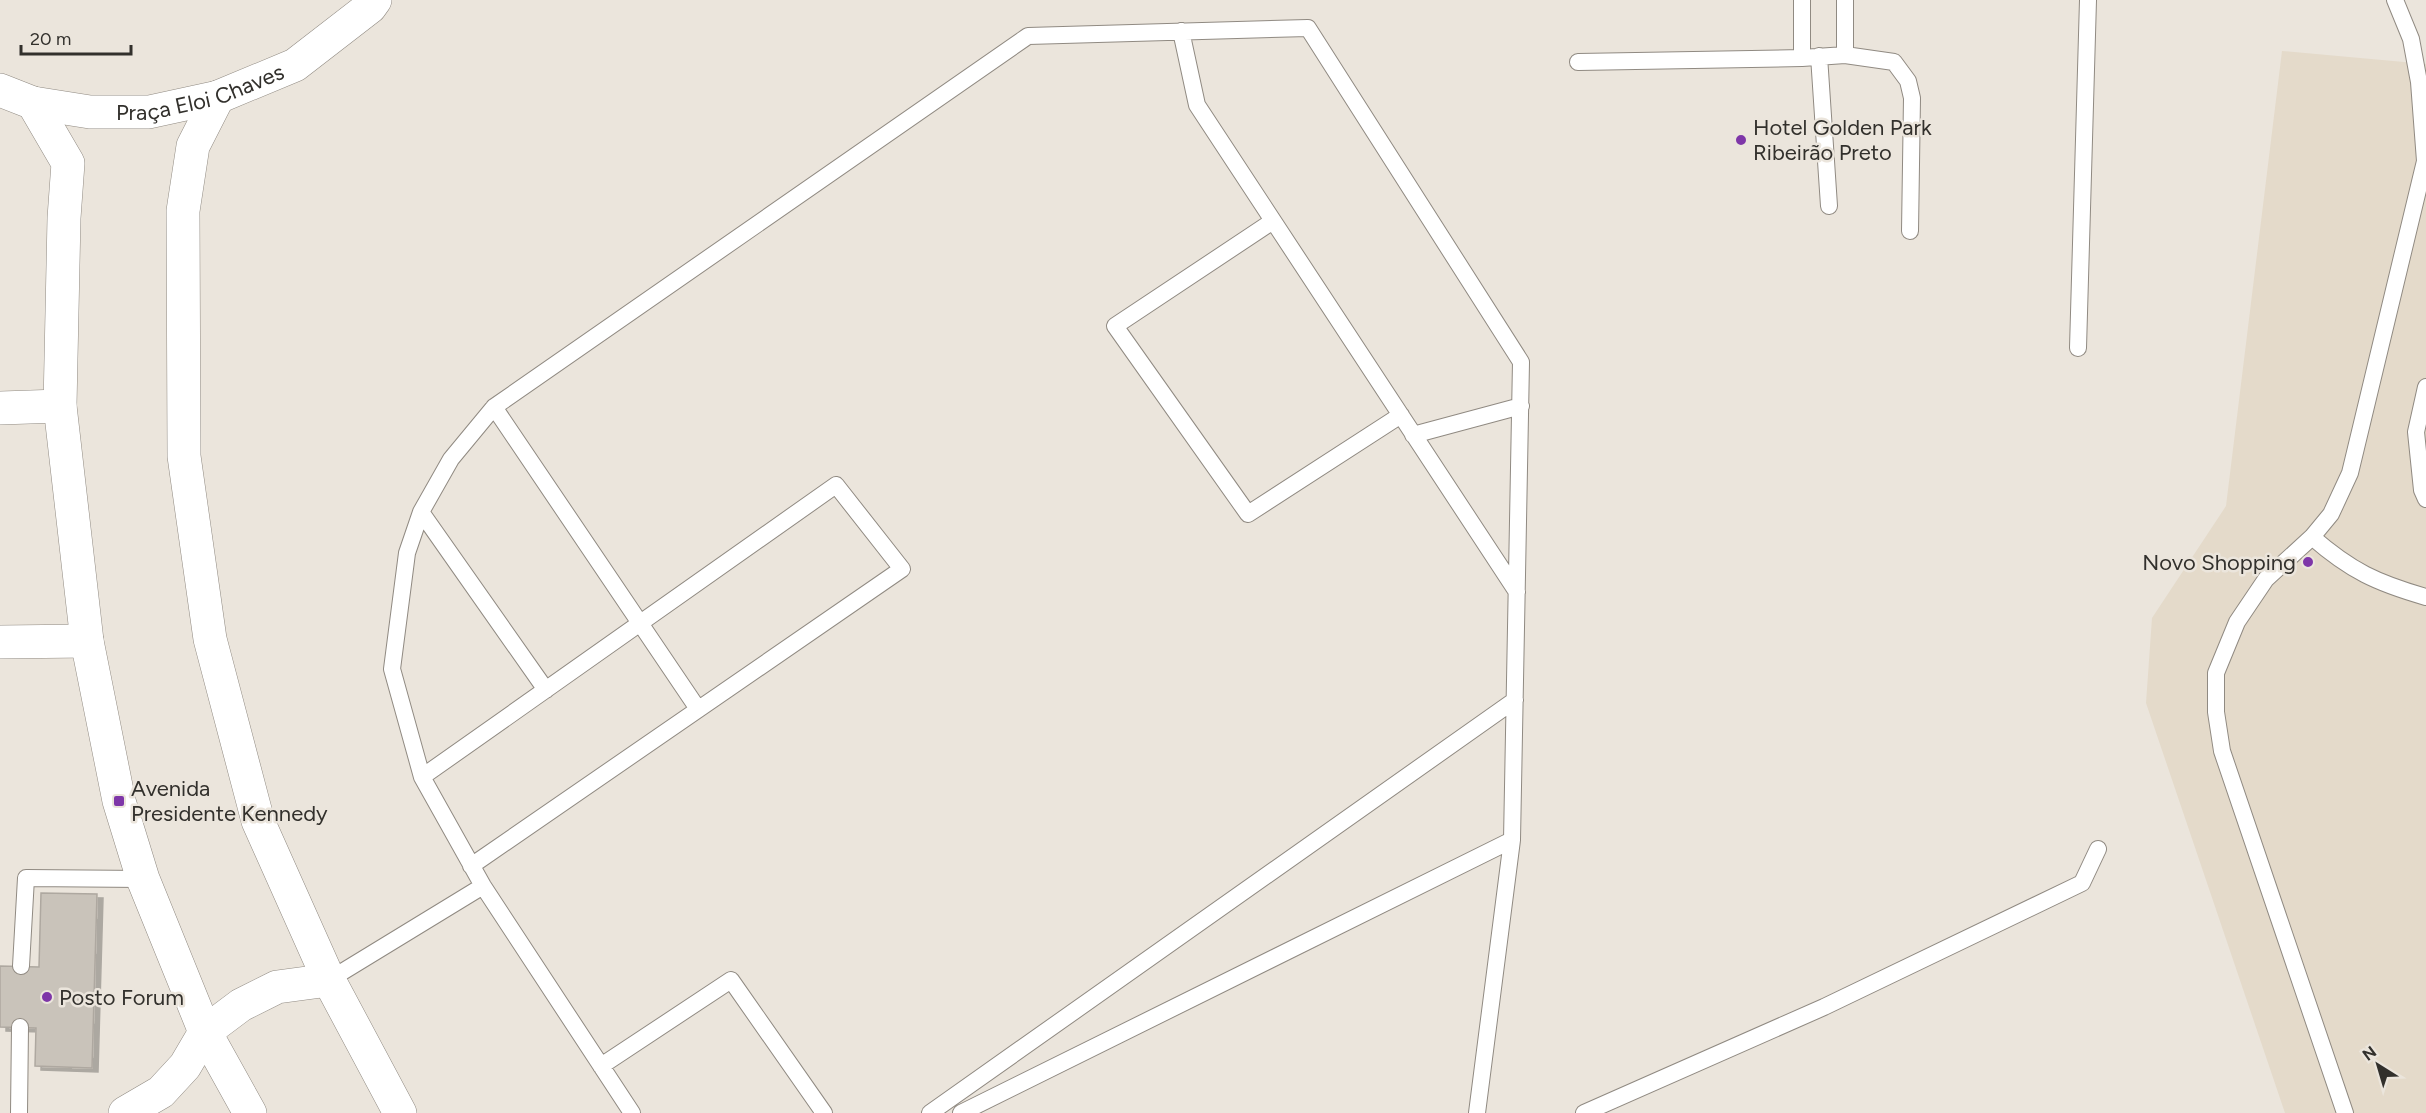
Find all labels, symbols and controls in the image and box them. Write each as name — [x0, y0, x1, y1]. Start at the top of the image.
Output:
scale bar — [21, 18, 130, 56]
text: 20 m — [30, 28, 71, 50]
street label: Praça Eloi Chaves — [116, 58, 288, 126]
place label: Hotel Golden Park Ribeirão Preto — [1753, 114, 1932, 166]
marker: Hotel Golden Park Ribeirão Preto — [1734, 133, 1748, 147]
place label: Novo Shopping — [2142, 549, 2296, 576]
marker: Novo Shopping — [2301, 555, 2315, 569]
place label: Avenida Presidente Kennedy — [131, 775, 328, 827]
marker: Avenida Presidente Kennedy — [112, 794, 126, 808]
place label: Posto Forum — [59, 984, 184, 1011]
marker: Posto Forum — [40, 990, 54, 1004]
north arrow — [2348, 1035, 2408, 1095]
text: N — [2359, 1042, 2380, 1065]

